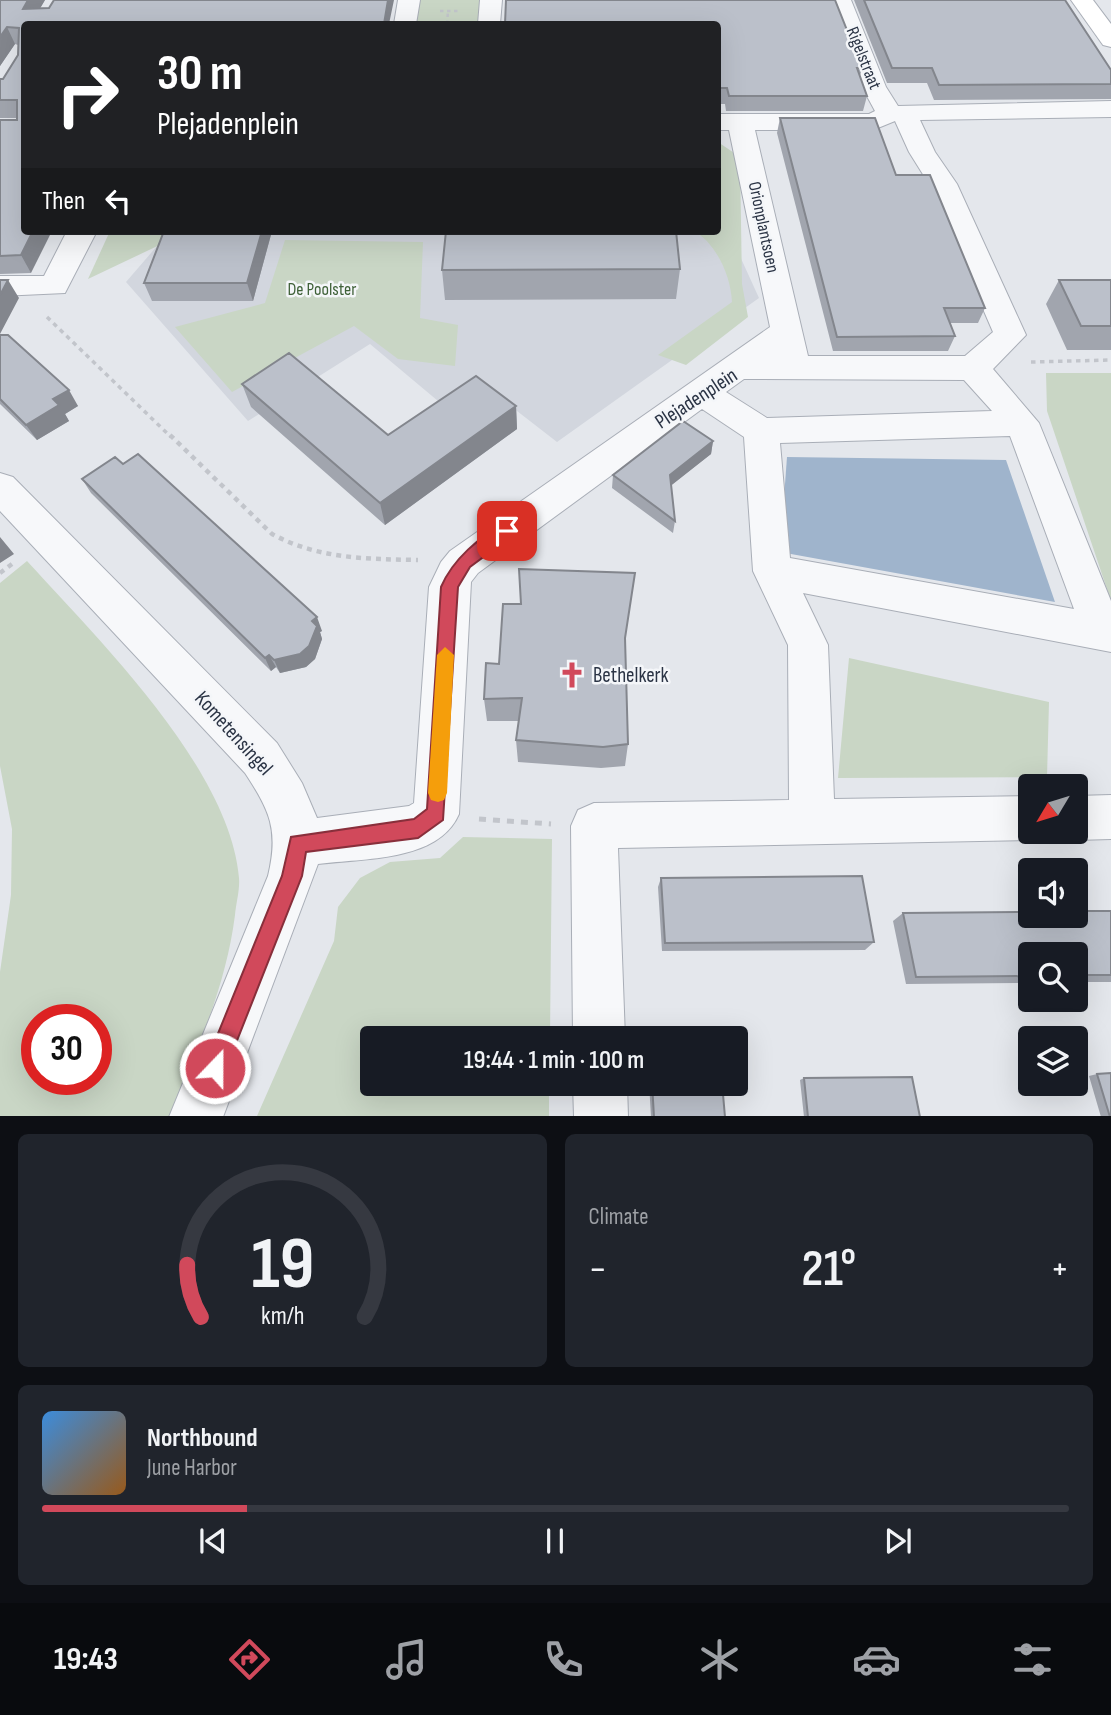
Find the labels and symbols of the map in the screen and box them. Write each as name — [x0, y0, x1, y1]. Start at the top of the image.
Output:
street label: Rigelstraat — [842, 24, 886, 93]
street label: Orionplantsoen — [744, 180, 783, 274]
park label: De Poolster — [287, 279, 357, 300]
street label: Plejadenplein — [650, 363, 742, 434]
pin — [477, 501, 537, 561]
church icon: Bethelkerk — [557, 660, 587, 690]
place label: Bethelkerk — [593, 663, 669, 688]
street label: Kometensingel — [189, 686, 278, 781]
north arrow — [1018, 774, 1088, 844]
speed limit sign: 30 — [21, 1004, 112, 1095]
position arrow — [178, 1031, 252, 1105]

